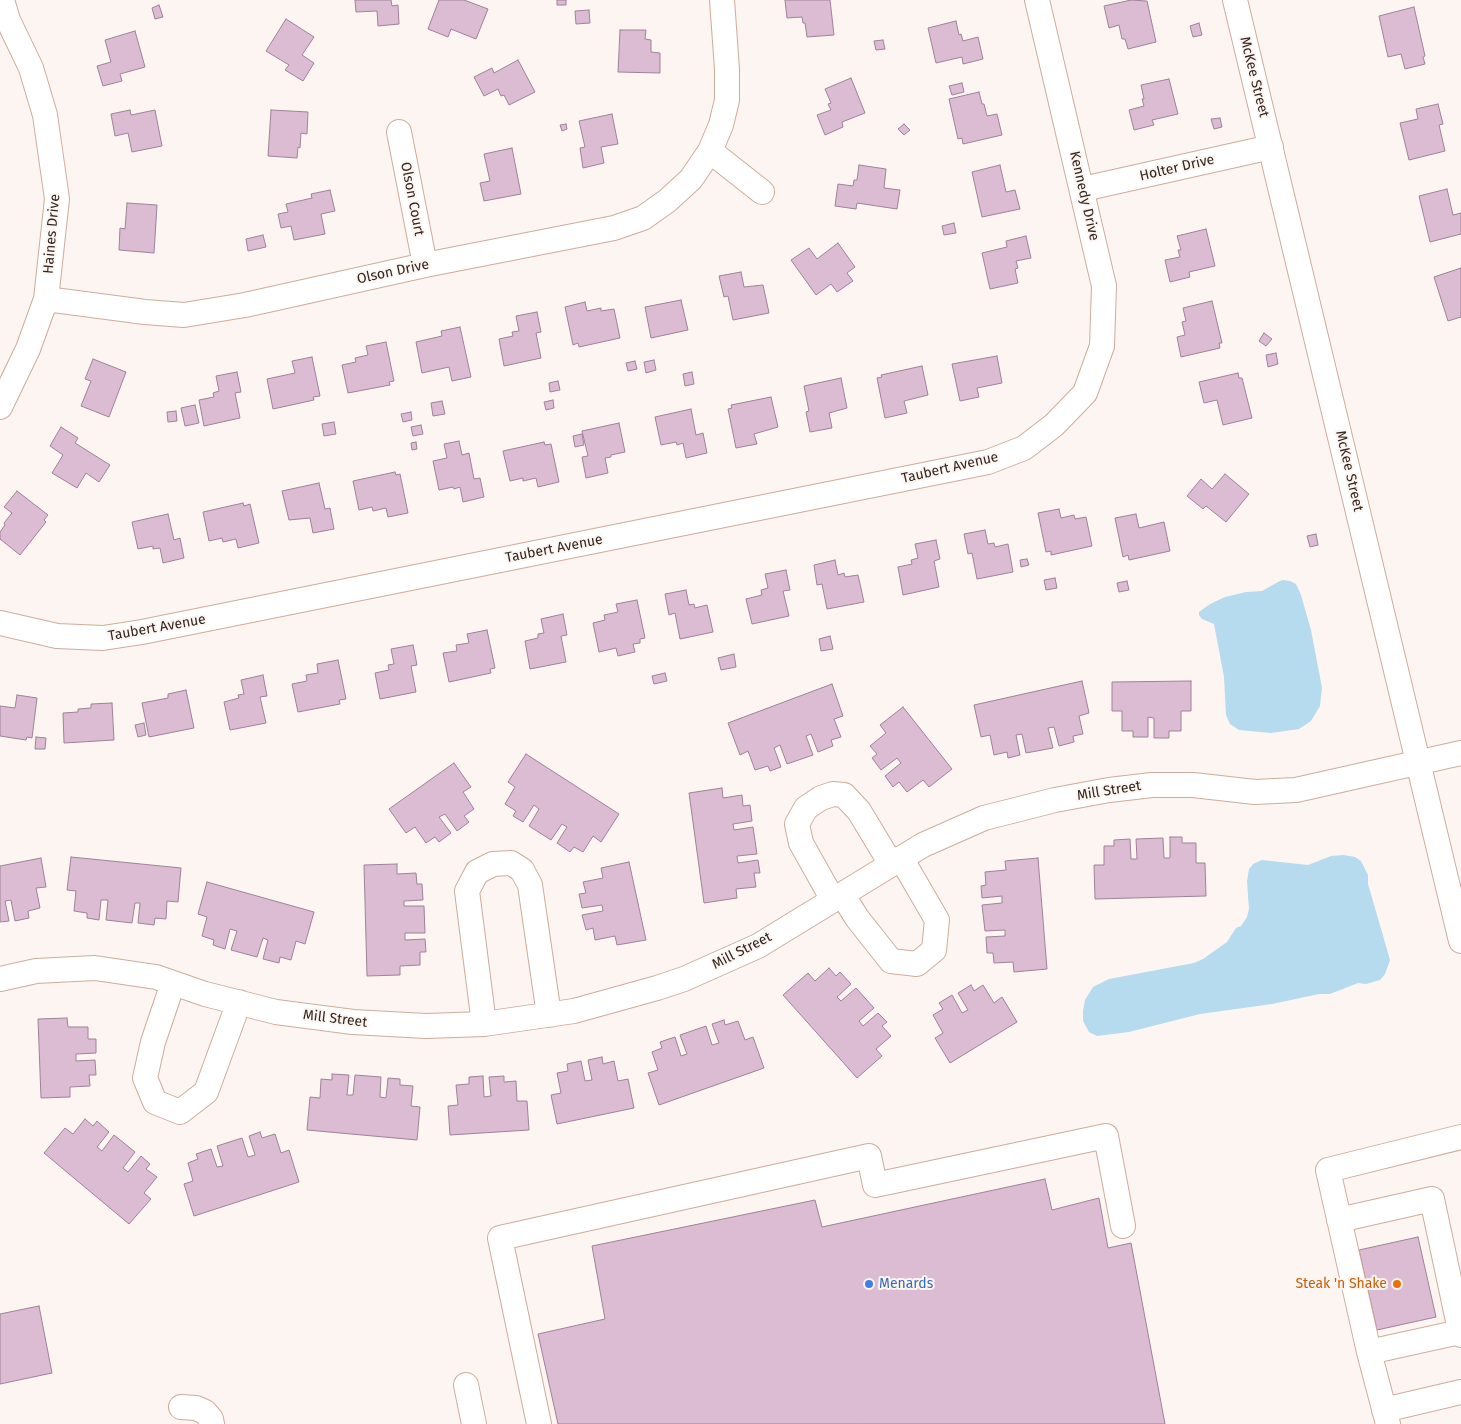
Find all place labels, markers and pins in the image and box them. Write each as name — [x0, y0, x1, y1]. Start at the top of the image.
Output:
place label: Menards — [879, 1276, 933, 1292]
place label: Steak 'n Shake — [1295, 1276, 1387, 1292]
marker: Menards — [863, 1278, 875, 1290]
marker: Steak 'n Shake — [1391, 1278, 1403, 1290]

